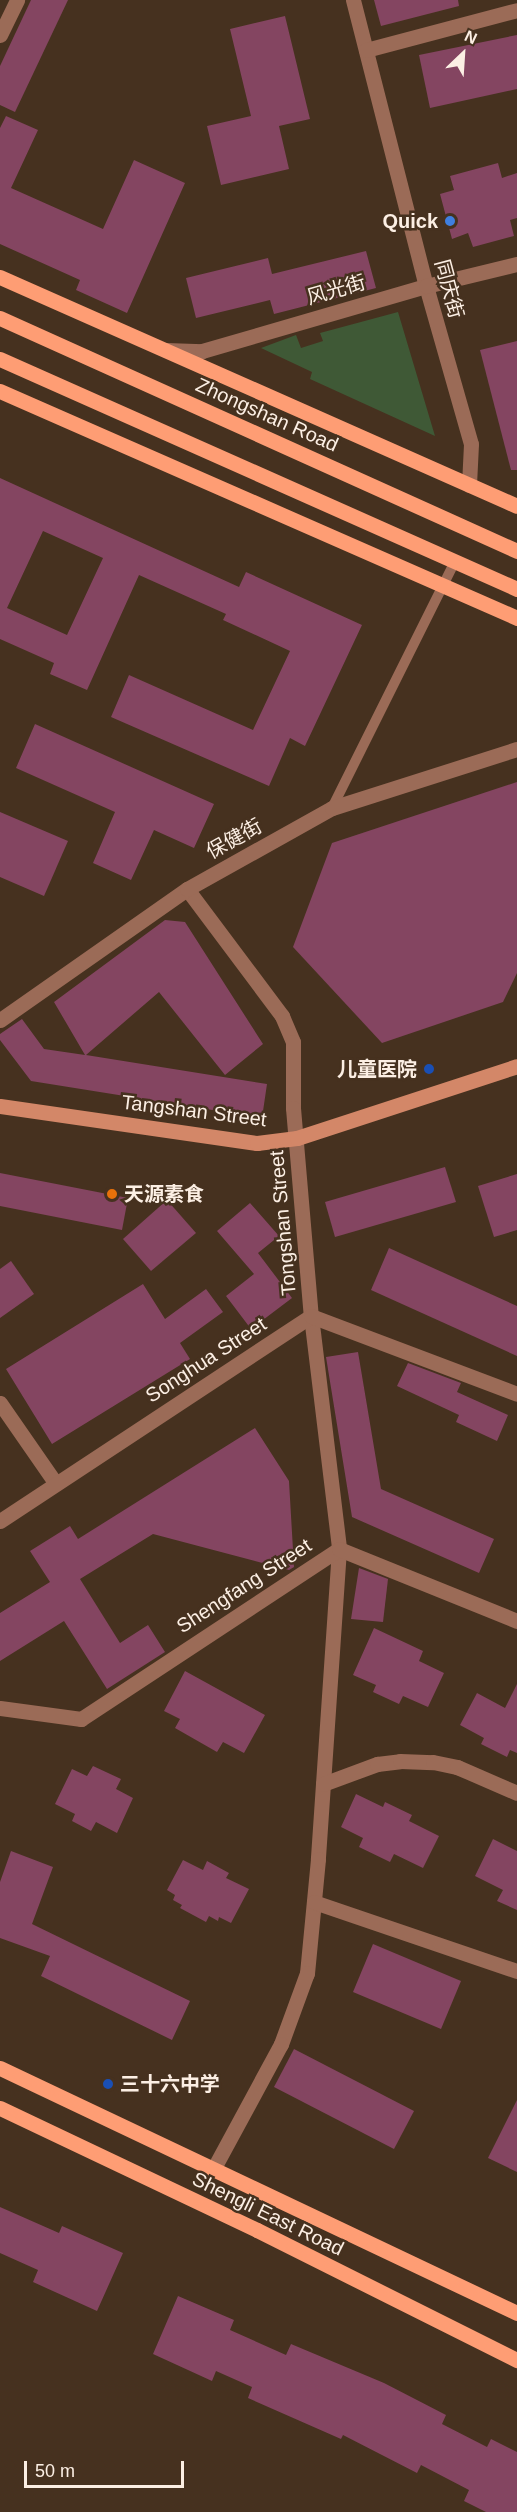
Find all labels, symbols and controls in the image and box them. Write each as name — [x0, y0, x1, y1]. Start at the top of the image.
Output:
north arrow — [433, 24, 493, 84]
text: N — [462, 27, 480, 47]
place label: Quick — [382, 209, 438, 233]
marker: Quick — [443, 214, 457, 228]
street label: 同庆街 — [430, 257, 468, 321]
street label: 风光街 — [304, 270, 368, 310]
street label: Zhongshan Road — [192, 373, 342, 457]
street label: 保健街 — [202, 814, 266, 864]
place label: 儿童医院 — [337, 1057, 417, 1081]
marker: 儿童医院 — [422, 1062, 436, 1076]
street label: Tangshan Street — [120, 1090, 268, 1132]
street label: Tongshan Street — [265, 1149, 301, 1297]
place label: 天源素食 — [124, 1182, 204, 1206]
marker: 天源素食 — [105, 1187, 119, 1201]
street label: Songhua Street — [141, 1312, 271, 1408]
street label: Shengfang Street — [172, 1534, 316, 1638]
place label: 三十六中学 — [120, 2072, 220, 2096]
marker: 三十六中学 — [101, 2077, 115, 2091]
street label: Shengli East Road — [188, 2167, 348, 2261]
scale bar — [27, 2449, 188, 2487]
text: 50 m — [35, 2461, 75, 2481]

